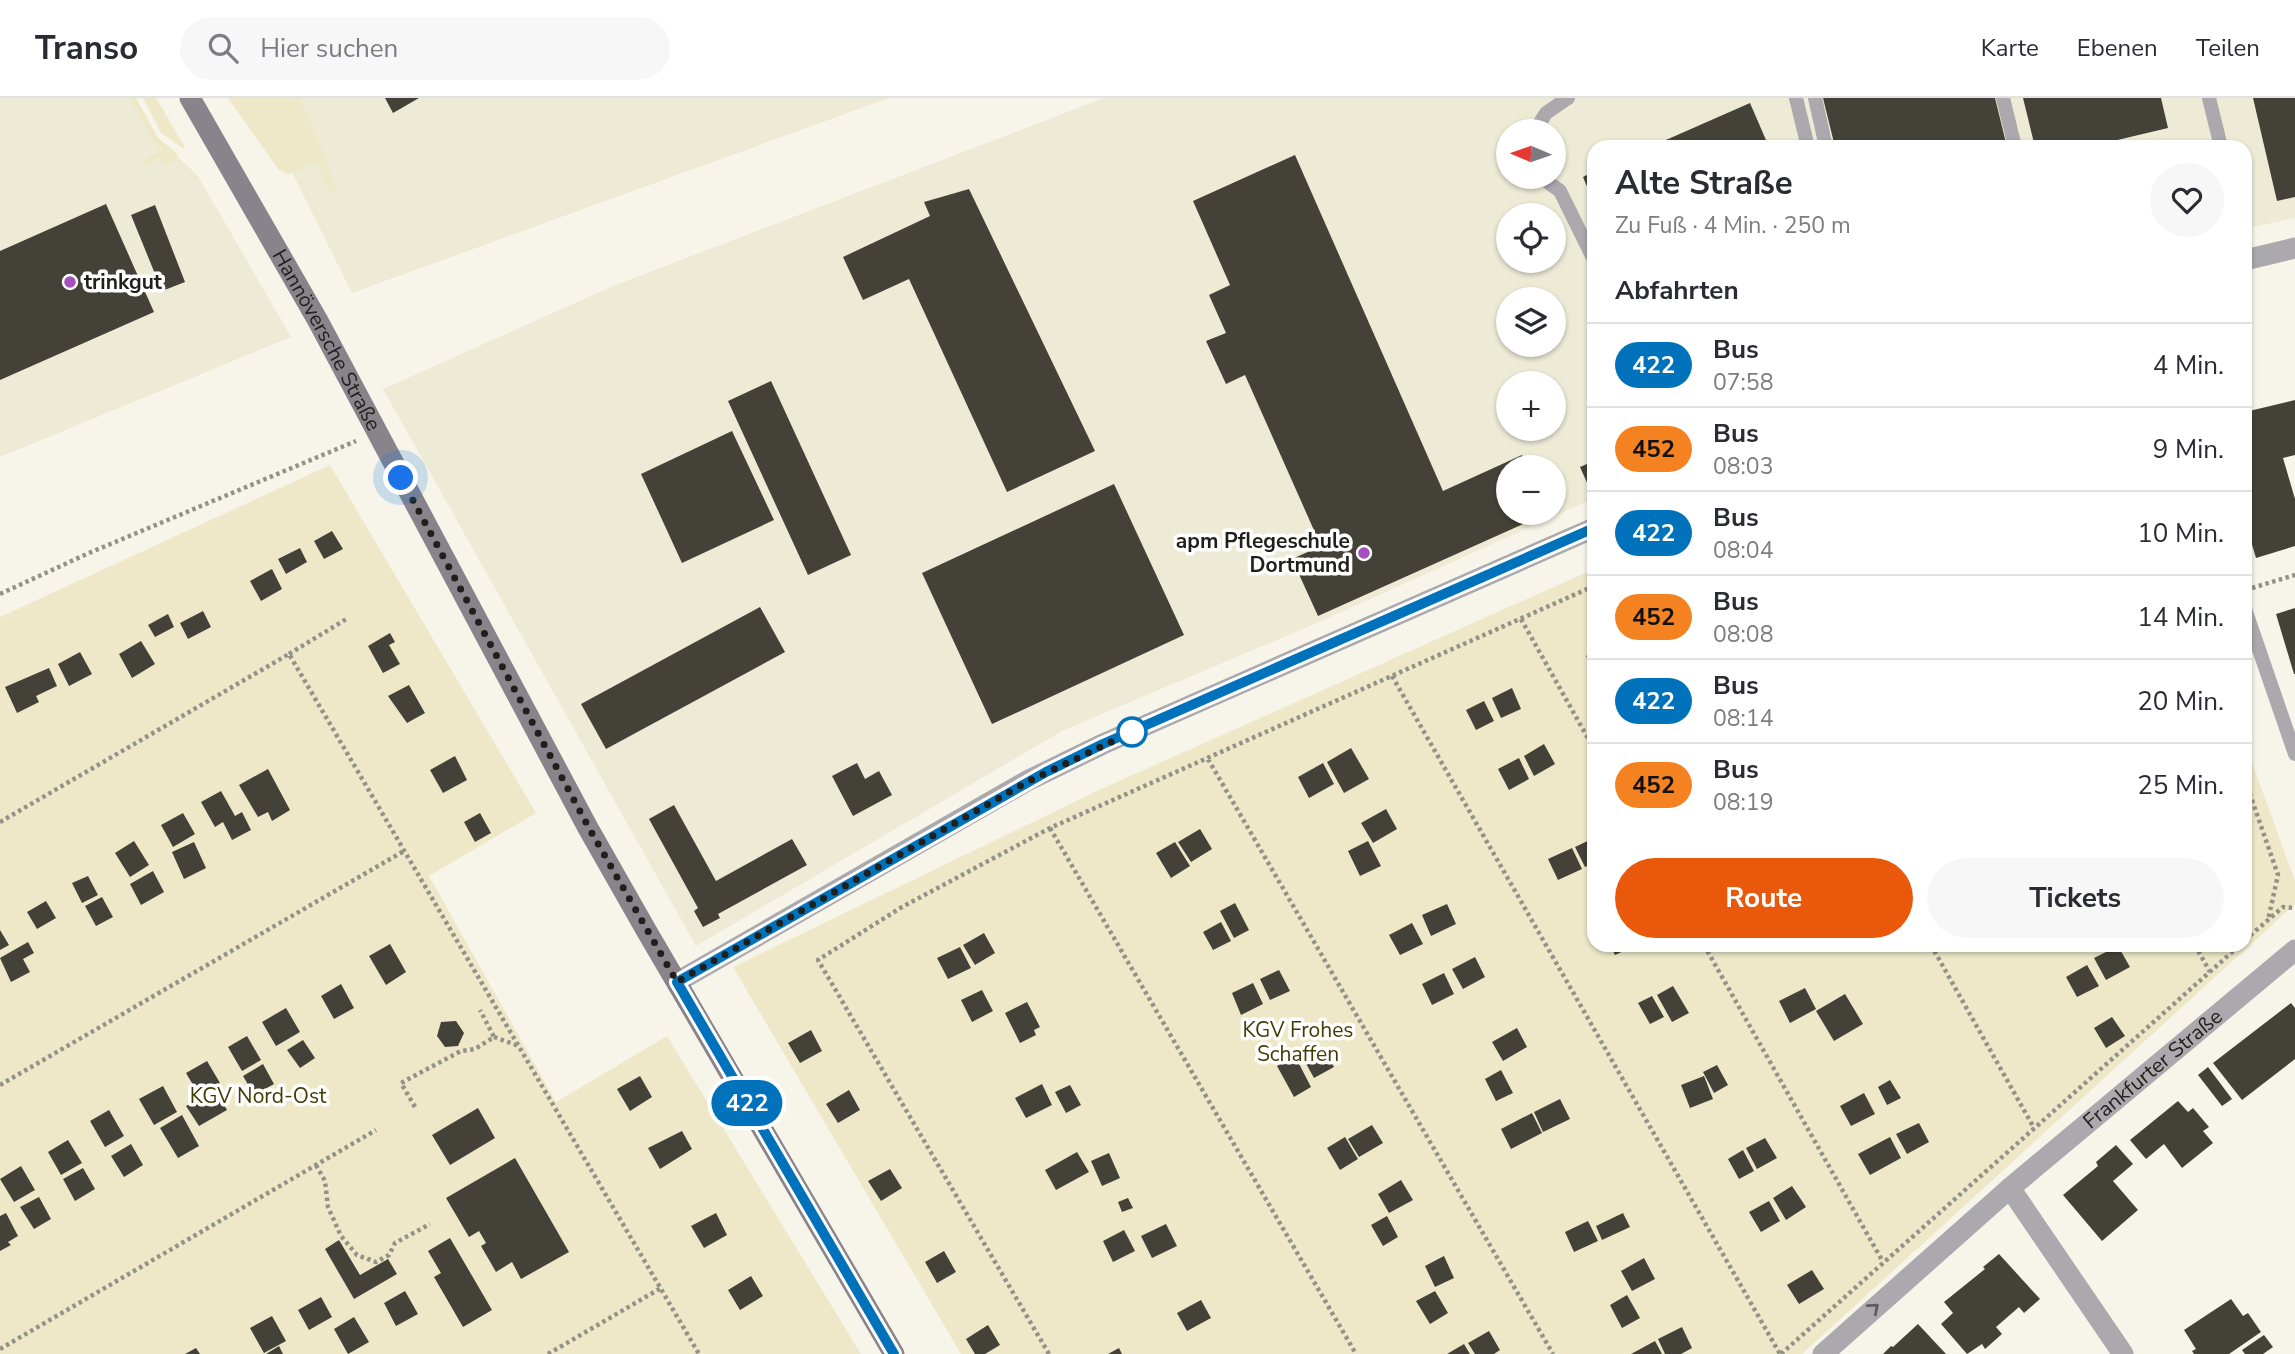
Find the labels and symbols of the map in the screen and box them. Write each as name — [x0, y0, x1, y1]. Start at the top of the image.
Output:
north arrow — [1496, 119, 1566, 189]
street label: Hannöversche Straße — [266, 244, 388, 436]
place label: trinkgut — [84, 268, 163, 296]
marker: trinkgut — [62, 274, 78, 290]
your location — [383, 460, 418, 495]
place label: apm Pflegeschule Dortmund — [1176, 527, 1350, 579]
marker: apm Pflegeschule Dortmund — [1356, 545, 1372, 561]
unlabelled marker — [1117, 717, 1147, 747]
street label: Frankfurter Straße — [2077, 1002, 2228, 1135]
park label: KGV Frohes Schaffen — [1243, 1016, 1353, 1068]
line badge: 422 — [707, 1080, 787, 1126]
park label: KGV Nord-Ost — [190, 1082, 327, 1110]
one-way arrow — [1866, 1304, 1879, 1316]

